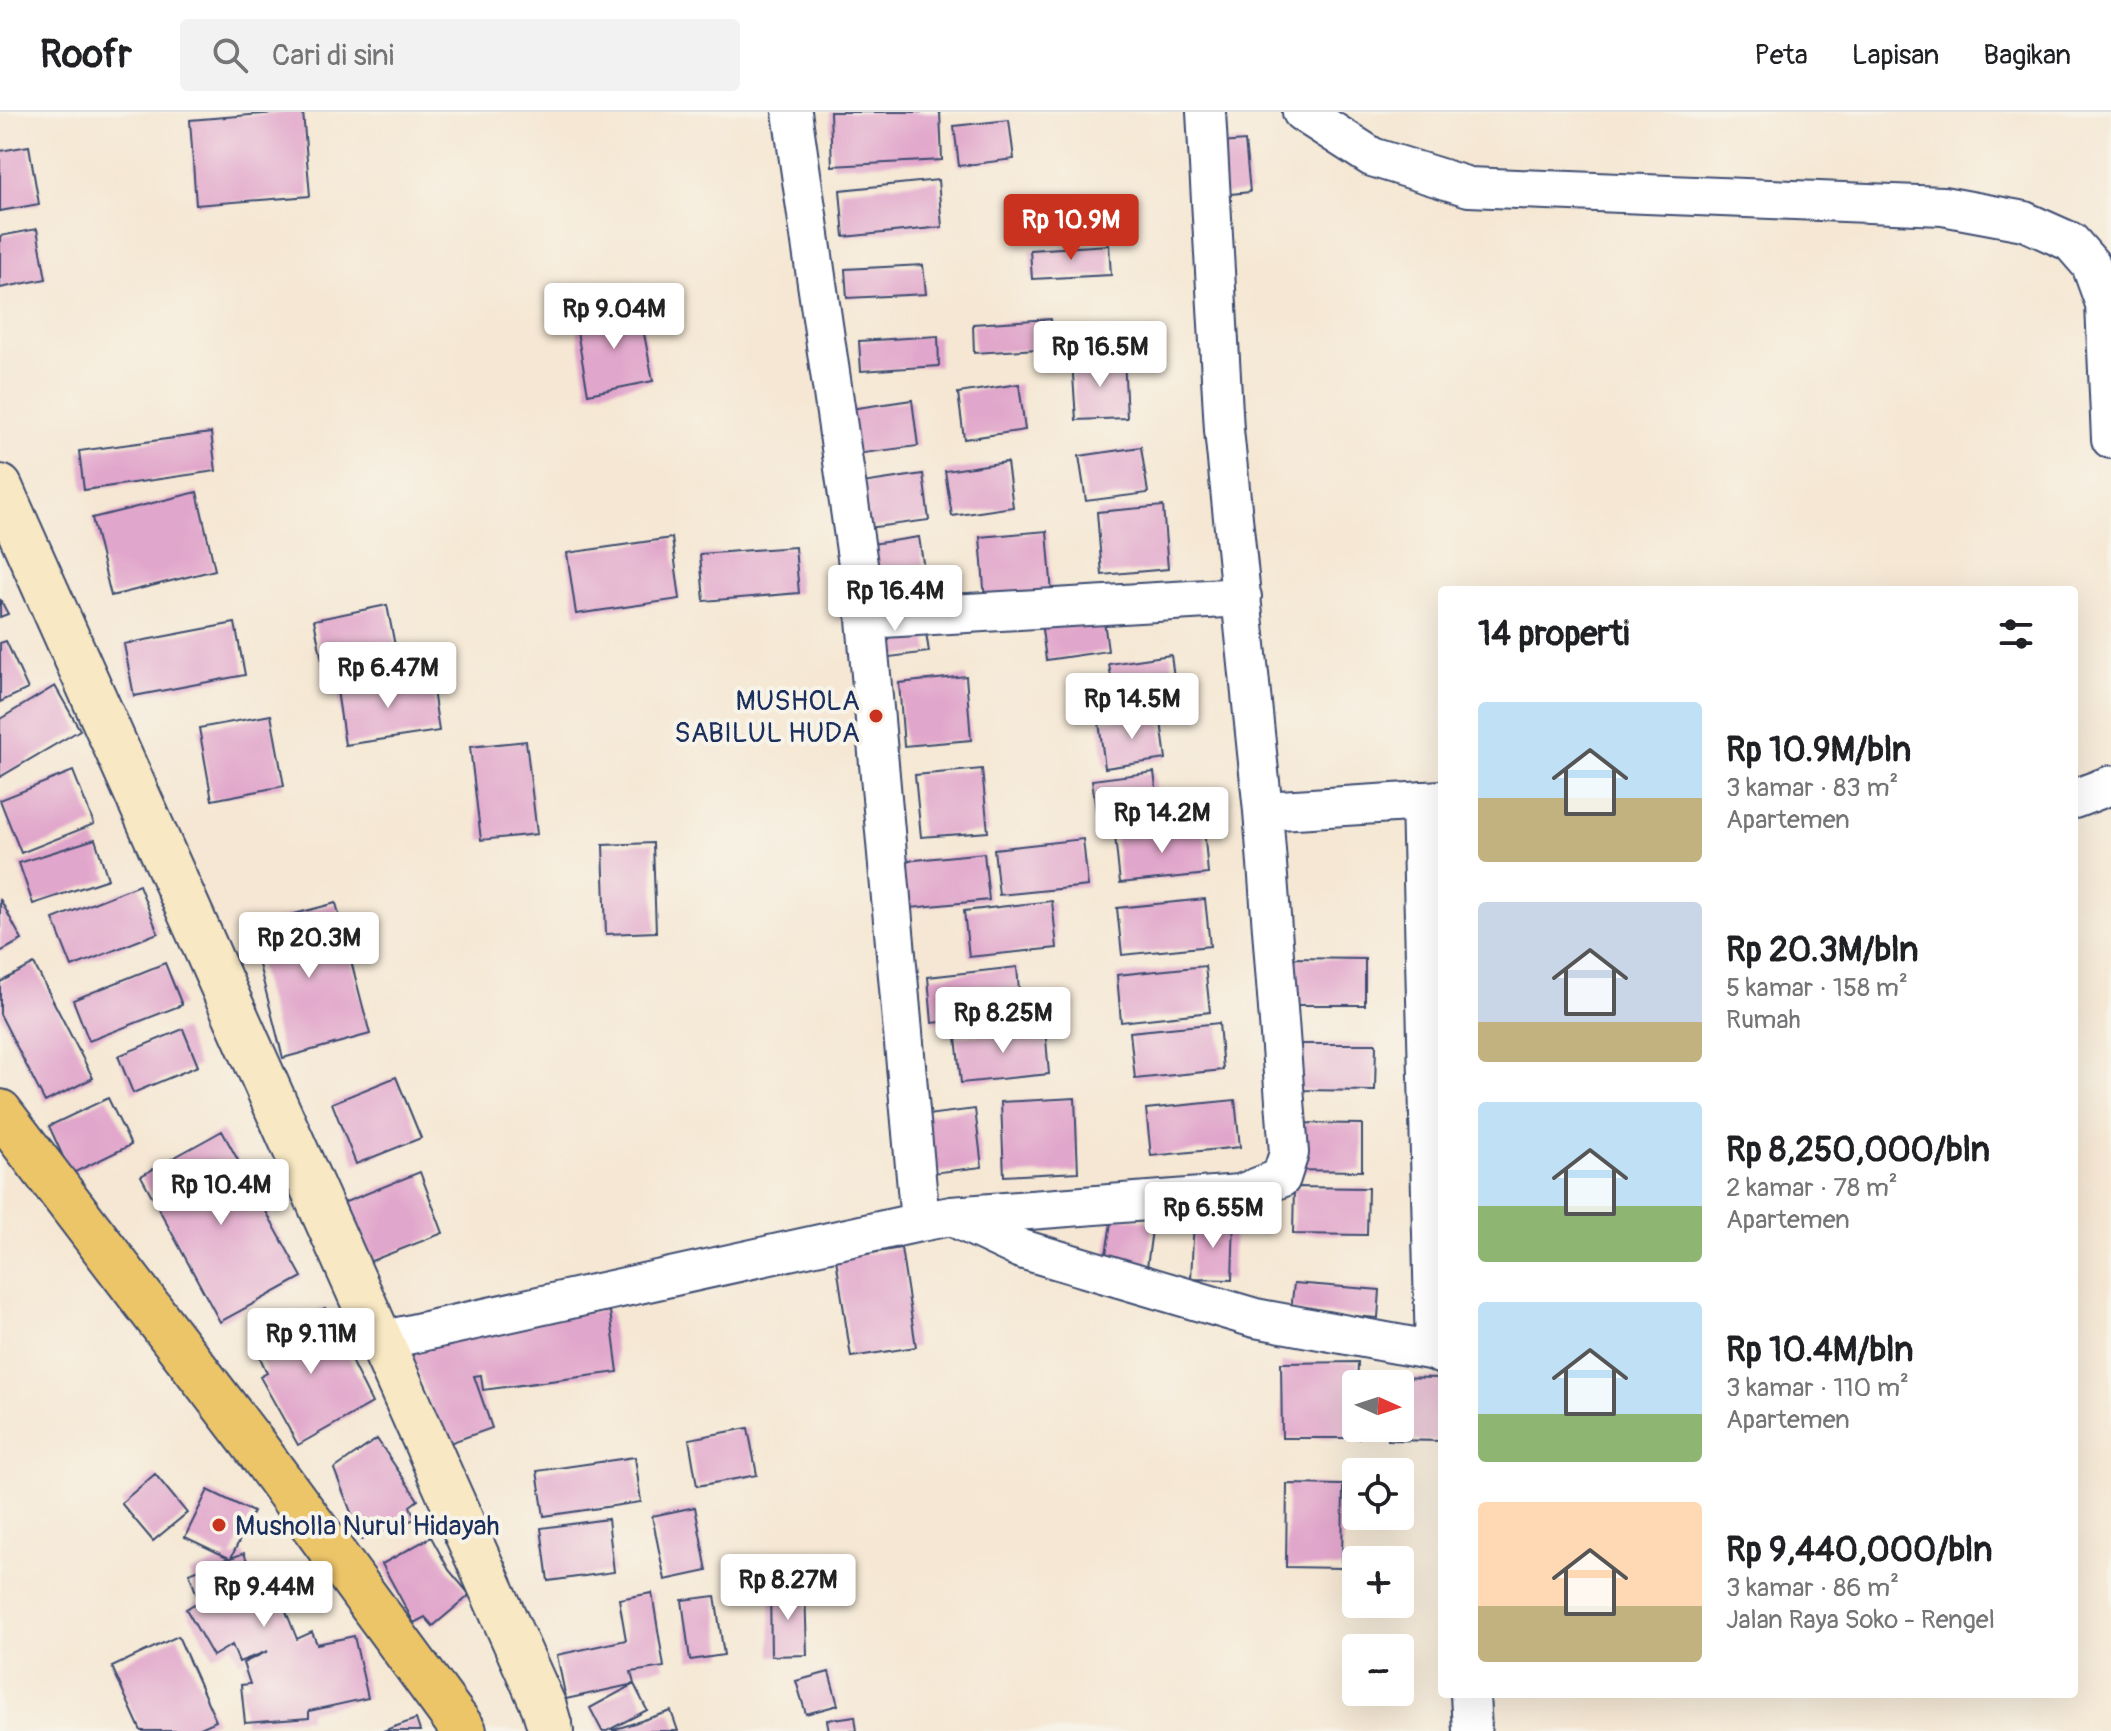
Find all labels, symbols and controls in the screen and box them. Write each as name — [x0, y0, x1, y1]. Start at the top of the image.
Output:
search box — [180, 19, 740, 91]
text: Roofr — [40, 31, 132, 79]
icon: search — [208, 33, 252, 77]
text: Cari di sini — [272, 37, 394, 74]
text: Peta — [1754, 38, 1808, 73]
text: Lapisan — [1852, 38, 1939, 73]
text: Bagikan — [1983, 38, 2071, 73]
pin: Rp 10.9M — [988, 194, 1154, 262]
text: Rp 10.9M — [1022, 204, 1120, 236]
pin: Rp 9.04M — [531, 283, 697, 351]
text: Rp 9.04M — [562, 293, 666, 325]
pin: Rp 16.5M — [1017, 321, 1183, 389]
text: Rp 16.5M — [1052, 331, 1148, 363]
pin: Rp 16.4M — [812, 565, 978, 633]
text: Rp 16.4M — [846, 575, 944, 607]
icon: filters — [1994, 612, 2038, 656]
text: 14 properti — [1478, 613, 1629, 656]
pin: Rp 6.47M — [305, 642, 471, 710]
text: Rp 6.47M — [337, 652, 439, 684]
pin: Rp 14.5M — [1049, 673, 1215, 741]
text: Rp 14.5M — [1084, 683, 1180, 715]
place label: MUSHOLA SABILUL HUDA — [674, 684, 860, 751]
marker: MUSHOLA SABILUL HUDA — [867, 707, 885, 725]
text: Rp 10.9M/bln — [1726, 729, 1911, 772]
icon: home — [1542, 734, 1638, 830]
text: 3 kamar · 83 m² — [1726, 772, 1898, 804]
pin: Rp 14.2M — [1079, 787, 1245, 855]
text: Rp 14.2M — [1113, 797, 1211, 829]
text: Apartemen — [1726, 804, 1850, 836]
pin: Rp 20.3M — [226, 912, 392, 980]
text: Rp 20.3M — [257, 922, 361, 954]
text: Rp 20.3M/bln — [1726, 929, 1918, 972]
icon: home — [1542, 934, 1638, 1030]
text: 5 kamar · 158 m² — [1726, 972, 1908, 1004]
pin: Rp 8.25M — [920, 987, 1086, 1055]
text: Rp 8.25M — [953, 997, 1053, 1029]
text: Rumah — [1726, 1004, 1801, 1036]
text: Rp 8,250,000/bln — [1726, 1129, 1990, 1172]
icon: home — [1542, 1134, 1638, 1230]
pin: Rp 10.4M — [138, 1159, 304, 1227]
text: Rp 10.4M — [171, 1169, 271, 1201]
text: 2 kamar · 78 m² — [1726, 1172, 1898, 1204]
pin: Rp 6.55M — [1130, 1182, 1296, 1250]
text: Rp 6.55M — [1163, 1192, 1263, 1224]
text: Apartemen — [1726, 1204, 1850, 1236]
pin: Rp 9.11M — [228, 1308, 394, 1376]
text: Rp 9.11M — [265, 1318, 357, 1350]
text: Rp 10.4M/bln — [1726, 1329, 1914, 1372]
icon: home — [1542, 1334, 1638, 1430]
north arrow — [1342, 1370, 1414, 1442]
map controls — [1342, 1370, 1414, 1706]
text: 3 kamar · 110 m² — [1726, 1372, 1909, 1404]
text: Apartemen — [1726, 1404, 1850, 1436]
button: locate — [1342, 1458, 1414, 1530]
place label: Musholla Nurul Hidayah — [235, 1509, 500, 1544]
marker: Musholla Nurul Hidayah — [210, 1516, 228, 1534]
text: Rp 9,440,000/bln — [1726, 1529, 1992, 1572]
icon: home — [1542, 1534, 1638, 1630]
button: + — [1342, 1546, 1414, 1618]
pin: Rp 8.27M — [705, 1554, 871, 1622]
pin: Rp 9.44M — [181, 1561, 347, 1629]
text: Rp 8.27M — [739, 1564, 837, 1596]
text: Rp 9.44M — [214, 1571, 314, 1603]
text: 3 kamar · 86 m² — [1726, 1572, 1899, 1604]
text: Jalan Raya Soko - Rengel — [1726, 1604, 1995, 1636]
button: − — [1342, 1634, 1414, 1706]

